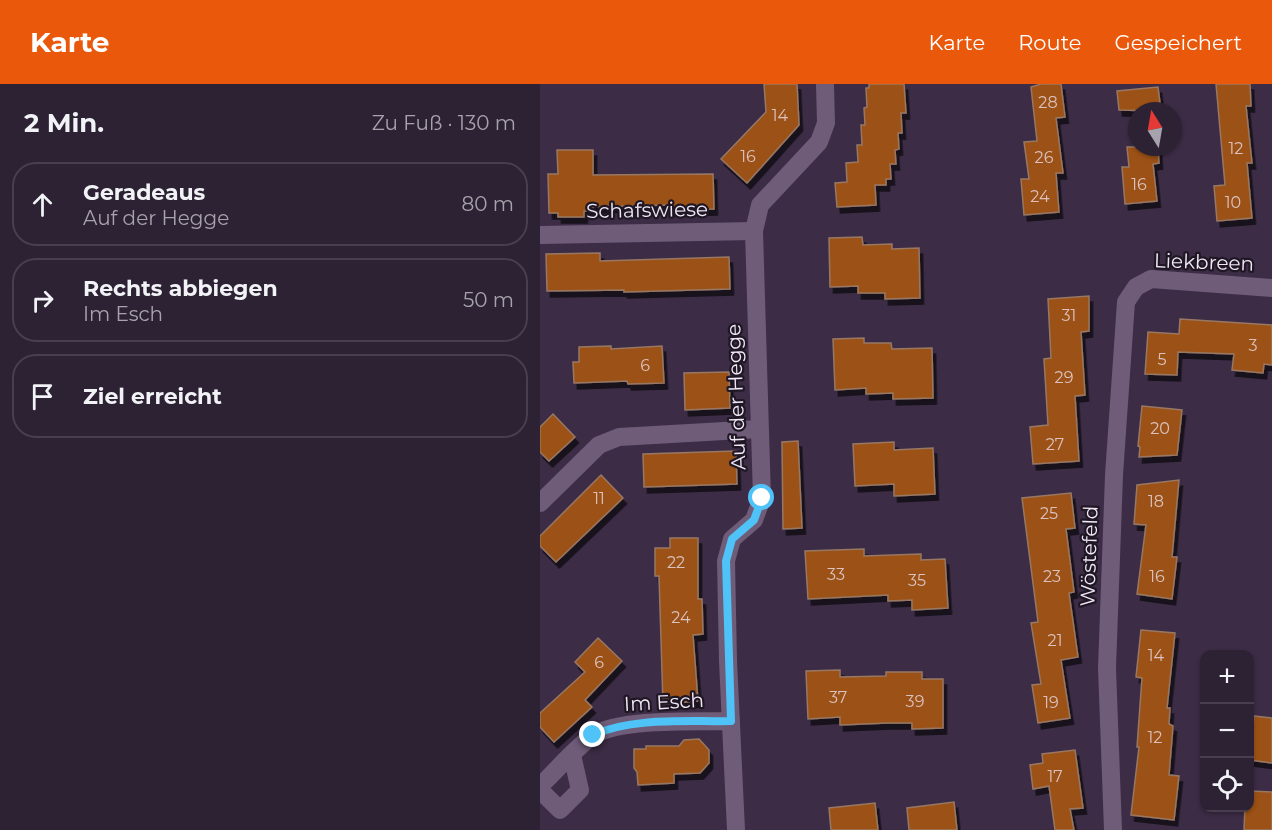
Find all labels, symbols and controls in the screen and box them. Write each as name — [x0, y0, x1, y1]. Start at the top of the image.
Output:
text: Karte — [30, 25, 110, 59]
text: Karte — [929, 30, 985, 55]
text: Route — [1018, 30, 1081, 55]
text: Gespeichert — [1114, 30, 1242, 55]
house number: 28 — [1038, 93, 1058, 112]
north arrow — [1128, 102, 1182, 156]
house number: 14 — [772, 106, 789, 125]
text: 2 Min. — [24, 107, 104, 139]
text: Zu Fuß · 130 m — [372, 111, 516, 135]
house number: 12 — [1229, 139, 1243, 158]
house number: 16 — [740, 147, 756, 166]
house number: 26 — [1035, 148, 1054, 167]
house number: 16 — [1131, 175, 1147, 194]
text: Geradeaus — [83, 179, 205, 206]
house number: 24 — [1030, 187, 1050, 206]
icon: ahead — [26, 188, 59, 221]
text: 80 m — [462, 192, 514, 216]
house number: 10 — [1225, 193, 1241, 212]
street label: Schafswiese — [586, 197, 708, 223]
text: Auf der Hegge — [83, 206, 229, 230]
street label: Liekbreen — [1154, 248, 1254, 276]
text: Rechts abbiegen — [83, 275, 278, 302]
icon: right — [26, 284, 59, 317]
text: 50 m — [463, 288, 514, 312]
text: Im Esch — [83, 302, 163, 326]
house number: 31 — [1062, 306, 1076, 325]
street label: Auf der Hegge — [721, 323, 751, 471]
house number: 3 — [1248, 336, 1258, 355]
house number: 5 — [1157, 350, 1167, 369]
house number: 6 — [640, 356, 650, 375]
house number: 29 — [1055, 368, 1073, 387]
icon: arrive — [26, 380, 59, 413]
text: Ziel erreicht — [83, 383, 222, 410]
house number: 20 — [1150, 419, 1170, 438]
house number: 27 — [1046, 435, 1064, 454]
route start — [748, 484, 774, 510]
house number: 11 — [593, 489, 605, 508]
house number: 18 — [1148, 492, 1164, 511]
house number: 25 — [1040, 504, 1058, 523]
street label: Wöstefeld — [1075, 505, 1103, 607]
house number: 22 — [667, 553, 685, 572]
house number: 33 — [827, 565, 845, 584]
house number: 23 — [1043, 567, 1061, 586]
house number: 16 — [1149, 567, 1165, 586]
house number: 35 — [908, 571, 926, 590]
house number: 24 — [671, 608, 691, 627]
house number: 21 — [1048, 631, 1062, 650]
house number: 14 — [1148, 646, 1165, 665]
map controls — [1200, 650, 1254, 812]
button: + — [1200, 650, 1254, 704]
house number: 6 — [594, 653, 604, 672]
street label: Im Esch — [623, 688, 705, 716]
house number: 37 — [829, 688, 847, 707]
house number: 39 — [906, 692, 924, 711]
house number: 19 — [1043, 693, 1059, 712]
button: − — [1200, 704, 1254, 758]
route end — [579, 721, 605, 747]
house number: 12 — [1148, 728, 1162, 747]
button: locate — [1200, 758, 1254, 812]
house number: 17 — [1047, 767, 1063, 786]

